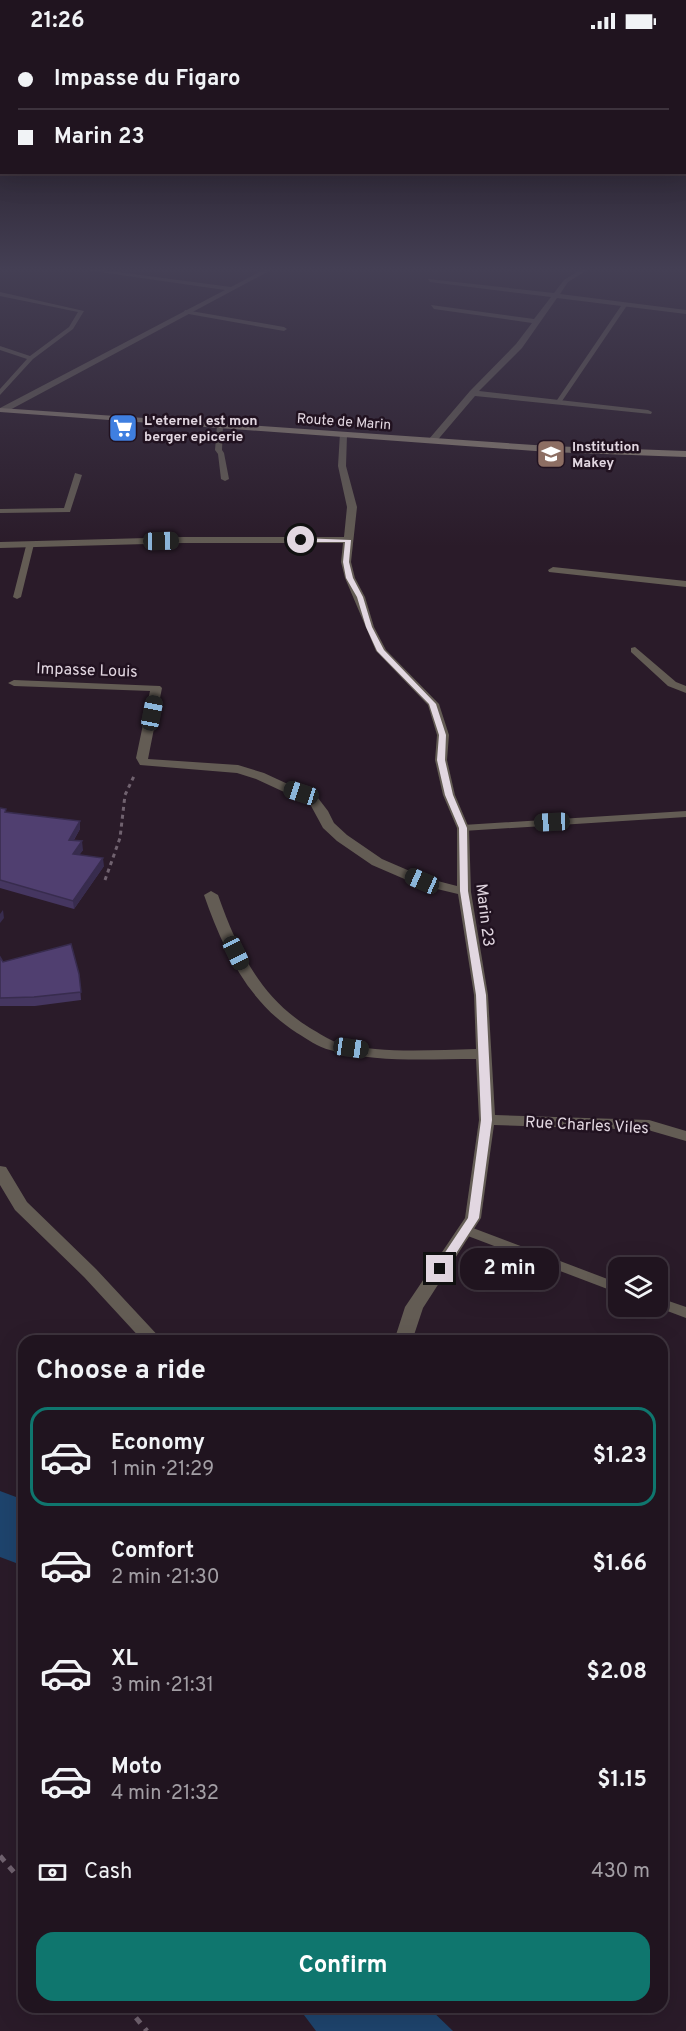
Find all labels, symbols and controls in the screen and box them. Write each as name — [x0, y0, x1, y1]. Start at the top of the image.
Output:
text: 21:26 — [30, 8, 85, 35]
text: Impasse du Figaro — [54, 66, 240, 93]
text: Marin 23 — [54, 124, 145, 151]
street label: Route de Marin — [296, 411, 392, 434]
supermarket icon: L'eternel est mon berger epicerie — [107, 412, 139, 444]
place label: L'eternel est mon berger epicerie — [144, 413, 258, 446]
school or university icon: Institution Makey — [535, 438, 567, 470]
place label: Institution Makey — [572, 439, 640, 472]
route start — [287, 526, 314, 553]
car — [143, 532, 179, 550]
street label: Impasse Louis — [36, 659, 138, 683]
car — [140, 694, 164, 732]
car — [281, 779, 321, 807]
car — [534, 812, 570, 832]
car — [402, 865, 442, 897]
street label: Marin 23 — [470, 883, 498, 948]
car — [220, 933, 252, 973]
car — [332, 1037, 370, 1059]
street label: Rue Charles Viles — [525, 1113, 649, 1139]
callout: 2 min — [461, 1248, 560, 1290]
route end — [426, 1255, 453, 1282]
text: 2 min — [483, 1256, 536, 1282]
map controls — [608, 1257, 668, 1317]
button: layers — [608, 1257, 668, 1317]
text: Choose a ride — [36, 1354, 206, 1388]
icon: car — [39, 1430, 93, 1484]
text: Economy — [111, 1430, 205, 1457]
text: $1.23 — [593, 1443, 647, 1470]
text: 1 min · 21:29 — [111, 1457, 214, 1483]
icon: car — [39, 1538, 93, 1592]
text: Comfort — [111, 1538, 194, 1565]
text: $1.66 — [592, 1551, 647, 1578]
text: 2 min · 21:30 — [111, 1565, 220, 1591]
icon: car — [39, 1646, 93, 1700]
text: XL — [111, 1646, 138, 1673]
text: $2.08 — [587, 1659, 647, 1686]
text: 3 min · 21:31 — [111, 1673, 214, 1699]
icon: car — [39, 1754, 93, 1808]
text: Moto — [111, 1754, 162, 1781]
text: $1.15 — [597, 1767, 647, 1794]
text: 4 min · 21:32 — [111, 1781, 219, 1807]
icon: cash — [36, 1856, 69, 1889]
text: Cash — [84, 1859, 133, 1886]
text: 430 m — [591, 1859, 650, 1885]
button: Confirm — [36, 1932, 650, 2001]

